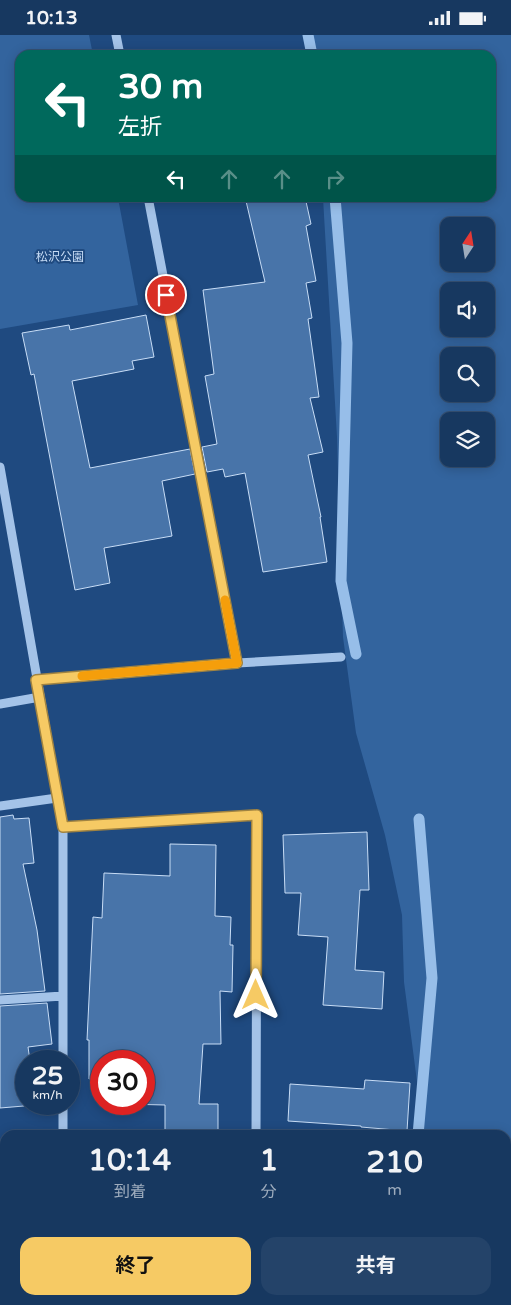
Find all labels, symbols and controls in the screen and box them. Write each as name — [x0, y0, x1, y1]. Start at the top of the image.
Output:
text: 10:13 — [25, 7, 78, 29]
text: 30 m — [118, 66, 203, 108]
icon: left — [35, 70, 100, 135]
text: 左折 — [118, 114, 162, 140]
icon: left — [162, 165, 190, 193]
icon: ahead — [215, 165, 243, 193]
icon: ahead — [268, 165, 296, 193]
icon: right — [321, 165, 349, 193]
north arrow — [440, 217, 495, 273]
map controls — [440, 217, 495, 467]
park label: 松沢公園 — [36, 250, 84, 264]
pin — [145, 274, 187, 316]
icon: arrive — [152, 281, 180, 309]
button: sound — [440, 282, 495, 337]
button: search — [440, 347, 495, 402]
button: layers — [440, 412, 495, 467]
position arrow — [229, 968, 281, 1020]
speed limit sign: 30 — [90, 1050, 155, 1115]
text: 25 — [32, 1061, 63, 1091]
text: km/h — [32, 1088, 63, 1102]
text: 10:14 — [88, 1142, 171, 1179]
text: 1 — [259, 1142, 278, 1179]
text: 210 — [366, 1144, 423, 1181]
text: m — [387, 1180, 402, 1200]
text: 到着 — [114, 1182, 146, 1202]
text: 分 — [261, 1182, 277, 1202]
button: 終了 — [20, 1237, 251, 1295]
button: 共有 — [261, 1237, 491, 1295]

